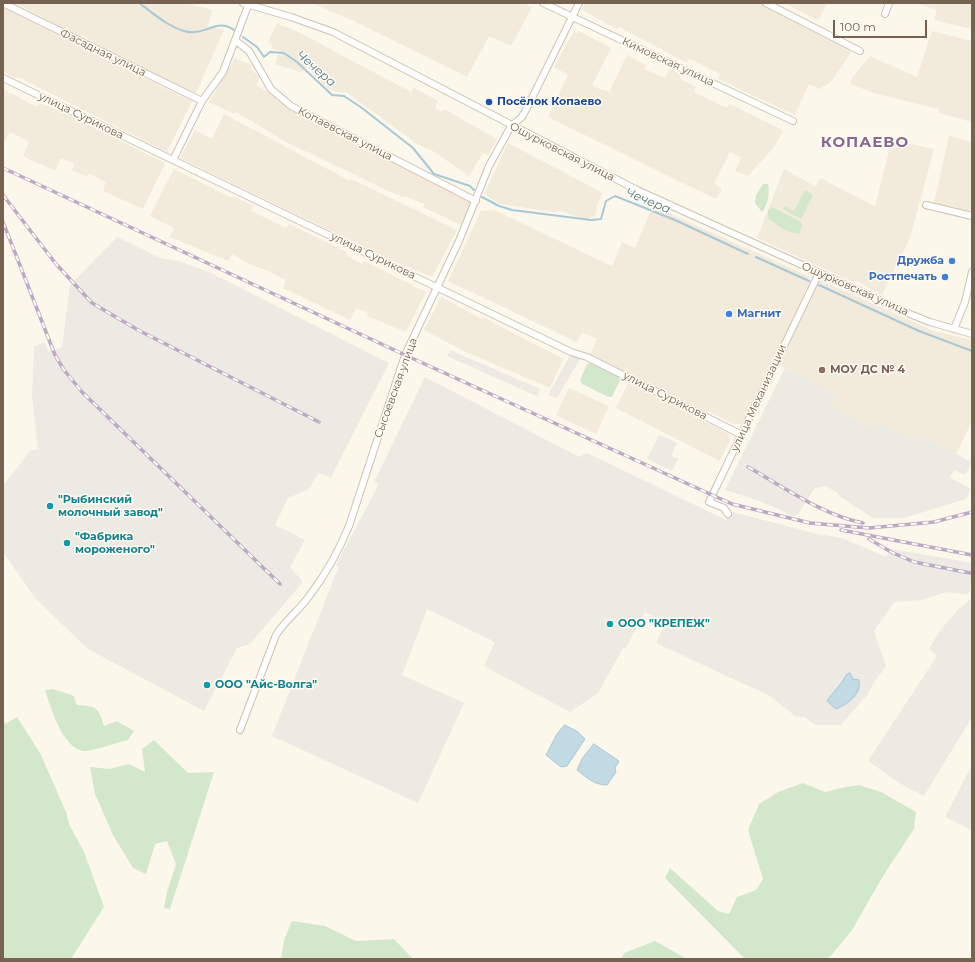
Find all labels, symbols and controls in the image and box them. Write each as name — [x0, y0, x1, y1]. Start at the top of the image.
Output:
scale bar — [835, 12, 929, 38]
text: 100 m — [840, 19, 876, 34]
street label: Фасадная улица — [58, 26, 148, 80]
street label: Кимовская улица — [620, 35, 716, 89]
water label: Чечера — [293, 48, 339, 90]
street label: улица Сурикова — [36, 90, 126, 142]
place label: Посёлок Копаево — [497, 95, 602, 109]
marker: Посёлок Копаево — [484, 97, 494, 107]
street label: Копаевская улица — [295, 104, 395, 164]
street label: Ошурковская улица — [507, 120, 617, 184]
district label: КОПАЕВО — [821, 134, 909, 152]
water label: Чечера — [623, 185, 673, 217]
street label: улица Сурикова — [328, 230, 418, 282]
place label: Дружба — [897, 254, 944, 268]
marker: Дружба — [947, 256, 957, 266]
street label: Ошурковская улица — [799, 259, 911, 319]
place label: Ростпечать — [869, 270, 937, 284]
marker: Ростпечать — [940, 272, 950, 282]
place label: Магнит — [737, 307, 781, 321]
marker: Магнит — [724, 309, 734, 319]
street label: Сысоевская улица — [372, 336, 420, 440]
street label: улица Механизации — [728, 342, 790, 454]
place label: МОУ ДС № 4 — [830, 363, 905, 377]
marker: МОУ ДС № 4 — [817, 365, 827, 375]
street label: улица Сурикова — [621, 369, 709, 423]
place label: "Рыбинский молочный завод" — [58, 493, 163, 519]
marker: "Рыбинский молочный завод" — [45, 501, 55, 511]
place label: "Фабрика мороженого" — [75, 530, 155, 556]
marker: "Фабрика мороженого" — [62, 538, 72, 548]
place label: ООО "КРЕПЕЖ" — [618, 617, 710, 631]
marker: ООО "КРЕПЕЖ" — [605, 619, 615, 629]
place label: ООО "Айс-Волга" — [215, 678, 317, 692]
marker: ООО "Айс-Волга" — [202, 680, 212, 690]

